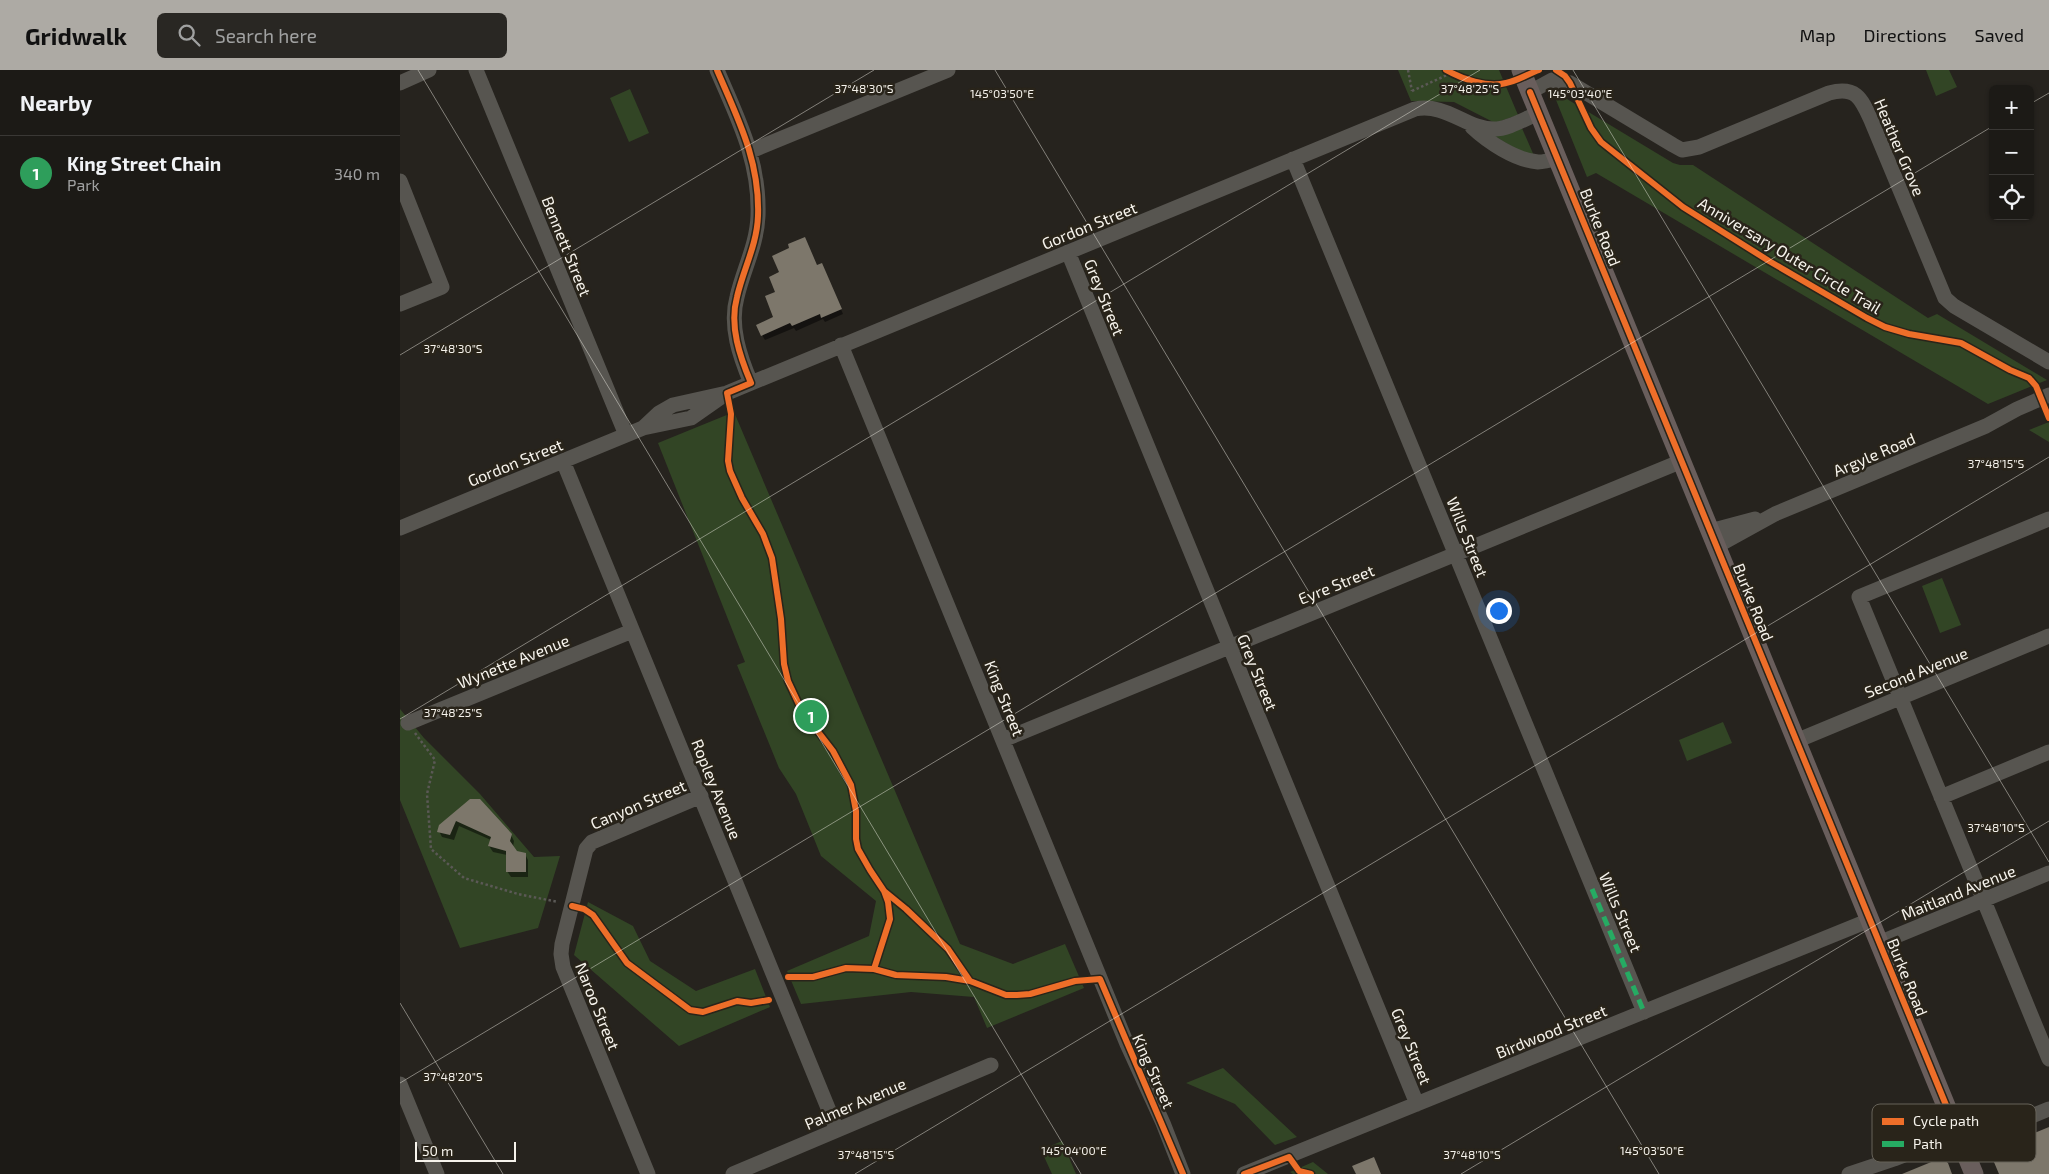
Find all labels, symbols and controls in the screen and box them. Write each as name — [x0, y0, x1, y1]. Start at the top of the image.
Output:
search box — [157, 13, 507, 58]
text: Gridwalk — [25, 21, 127, 50]
icon: search — [175, 21, 203, 49]
text: Search here — [215, 24, 317, 47]
text: Map — [1799, 24, 1836, 46]
text: Directions — [1864, 24, 1947, 46]
text: Saved — [1975, 24, 2024, 46]
text: 37°48'30"S — [834, 81, 894, 95]
text: 37°48'25"S — [1441, 81, 1500, 95]
map controls — [1989, 85, 2034, 220]
button: + — [1989, 85, 2034, 130]
text: 145°03'50"E — [970, 86, 1034, 100]
text: 145°03'40"E — [1548, 86, 1613, 100]
text: Nearby — [20, 90, 92, 115]
street label: Heather Grove — [1871, 95, 1929, 199]
button: − — [1989, 130, 2034, 175]
text: King Street Chain — [67, 152, 221, 175]
text: 1 — [33, 164, 39, 183]
text: 340 m — [334, 164, 380, 183]
text: Park — [67, 175, 100, 194]
button: locate — [1989, 175, 2034, 220]
street label: Burke Road — [1577, 185, 1625, 269]
street label: Bennett Street — [538, 193, 596, 299]
street label: Anniversary Outer Circle Trail — [1695, 193, 1885, 317]
street label: Gordon Street — [1039, 197, 1139, 253]
street label: Grey Street — [1081, 256, 1129, 338]
text: 37°48'30"S — [423, 341, 483, 355]
street label: Argyle Road — [1830, 428, 1918, 480]
street label: Gordon Street — [465, 434, 565, 490]
text: 37°48'15"S — [1968, 456, 2025, 470]
street label: Wills Street — [1443, 494, 1493, 580]
street label: Eyre Street — [1295, 560, 1377, 608]
street label: Burke Road — [1730, 560, 1778, 644]
your location — [1486, 598, 1512, 624]
street label: Wynette Avenue — [454, 630, 572, 692]
street label: Grey Street — [1234, 631, 1282, 713]
street label: Second Avenue — [1862, 643, 1970, 701]
street label: King Street — [981, 657, 1029, 739]
pin: 1 — [795, 697, 827, 735]
text: 37°48'25"S — [424, 705, 483, 719]
street label: Ropley Avenue — [688, 736, 746, 842]
street label: Canyon Street — [587, 775, 689, 833]
text: 37°48'10"S — [1967, 820, 2025, 834]
street label: Maitland Avenue — [1898, 860, 2018, 924]
street label: Wills Street — [1596, 869, 1646, 955]
street label: Burke Road — [1884, 935, 1932, 1019]
street label: Naroo Street — [572, 960, 624, 1052]
street label: Birdwood Street — [1493, 1000, 1609, 1062]
street label: Grey Street — [1388, 1005, 1436, 1087]
street label: King Street — [1129, 1031, 1179, 1111]
text: 37°48'20"S — [423, 1069, 483, 1083]
street label: Palmer Avenue — [801, 1073, 909, 1133]
legend — [1872, 1104, 2036, 1162]
text: Cycle path — [1913, 1112, 1979, 1129]
text: Path — [1913, 1135, 1942, 1152]
scale bar — [415, 1139, 516, 1162]
text: 50 m — [422, 1142, 453, 1159]
text: 145°04'00"E — [1041, 1143, 1107, 1157]
text: 145°03'50"E — [1620, 1143, 1684, 1157]
text: 37°48'15"S — [838, 1147, 895, 1161]
text: 37°48'10"S — [1443, 1147, 1501, 1161]

